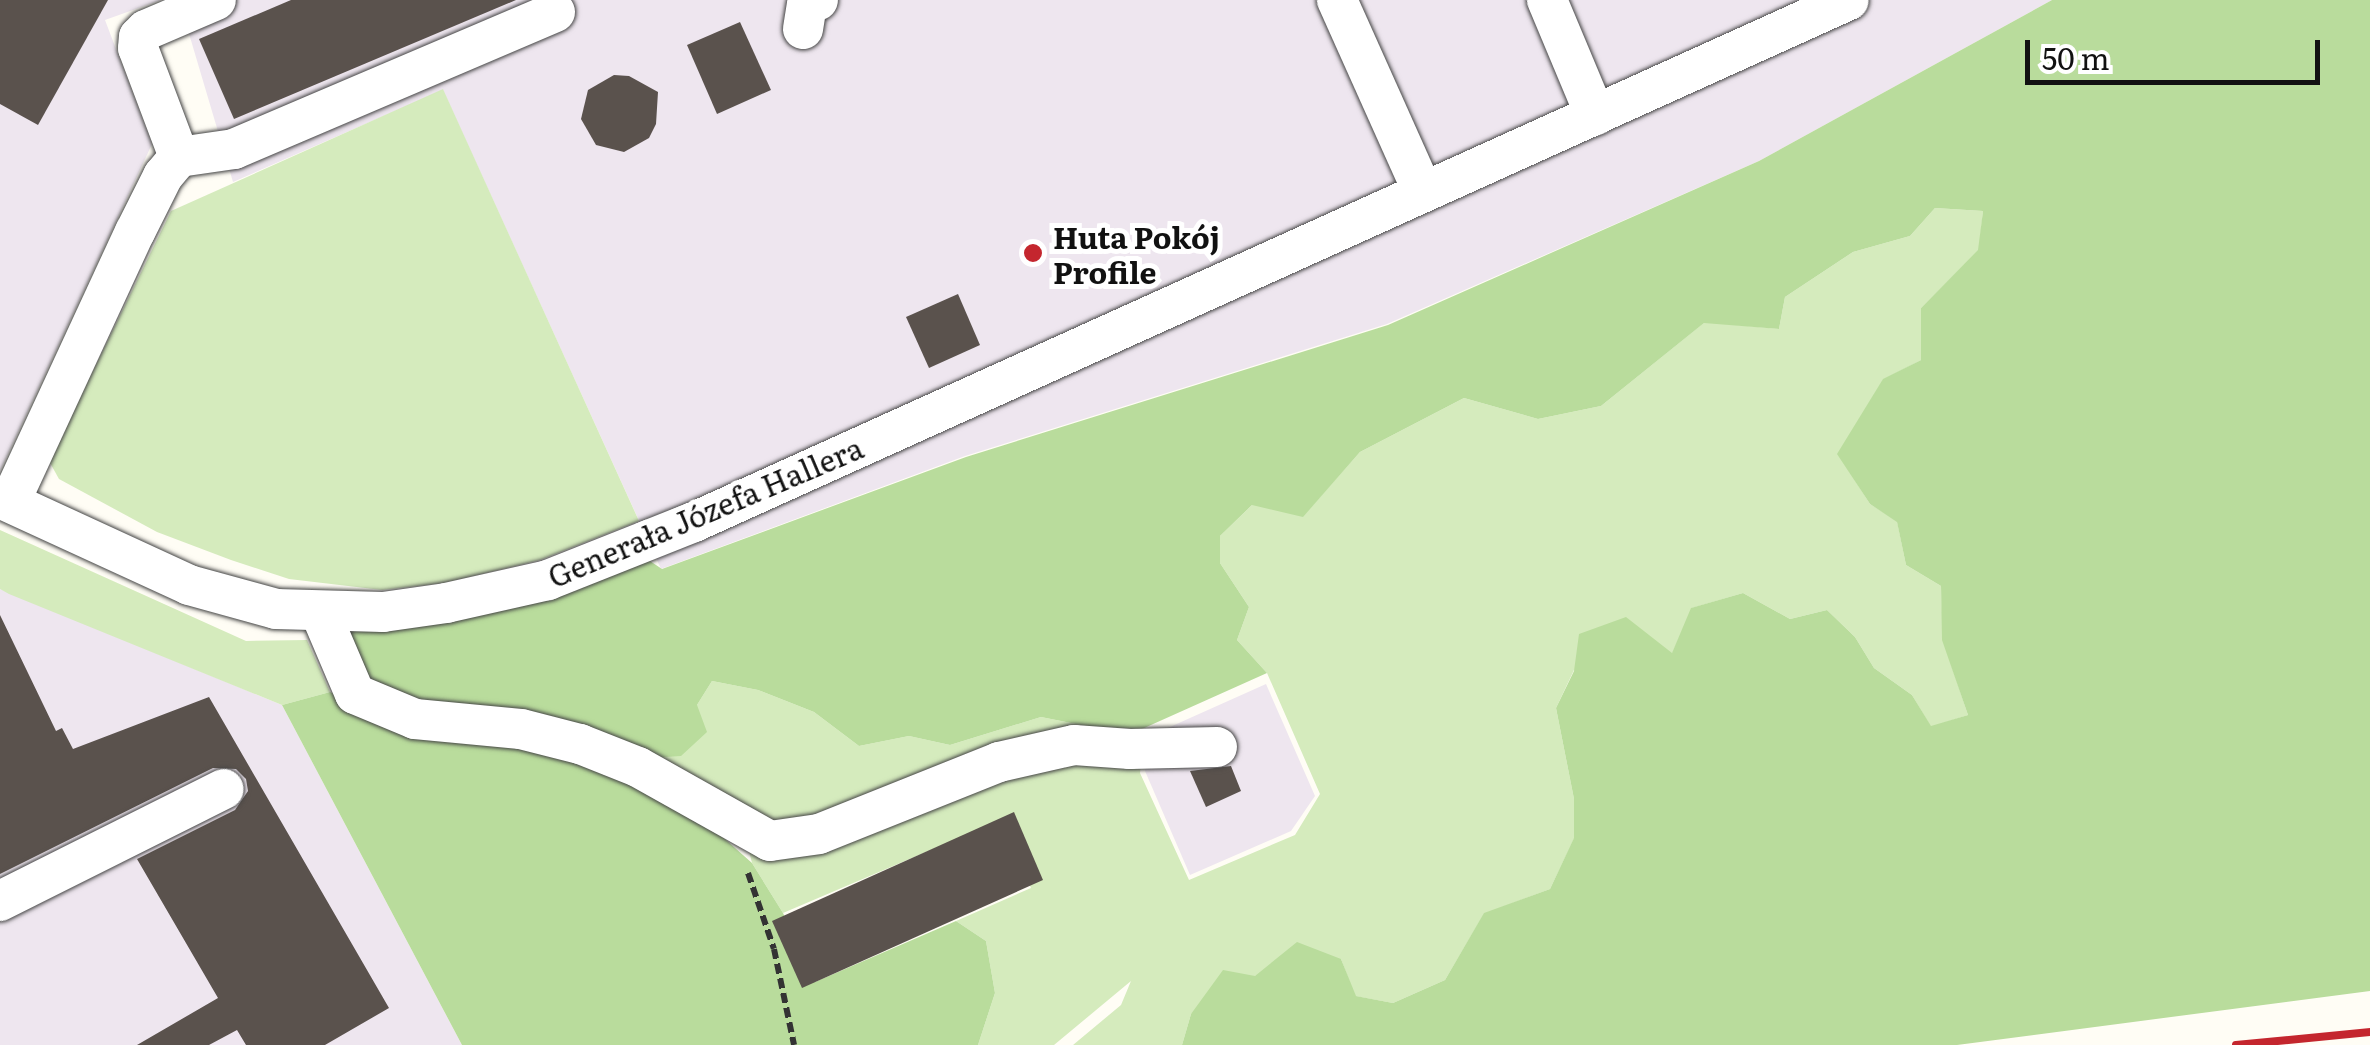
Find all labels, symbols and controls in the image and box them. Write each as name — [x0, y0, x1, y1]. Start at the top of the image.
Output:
scale bar — [2030, 20, 2325, 82]
text: 50 m — [2042, 35, 2110, 79]
place label: Huta Pokój Profile — [1053, 218, 1220, 288]
marker: Huta Pokój Profile — [1022, 242, 1044, 264]
street label: Generała Józefa Hallera — [542, 428, 868, 594]

